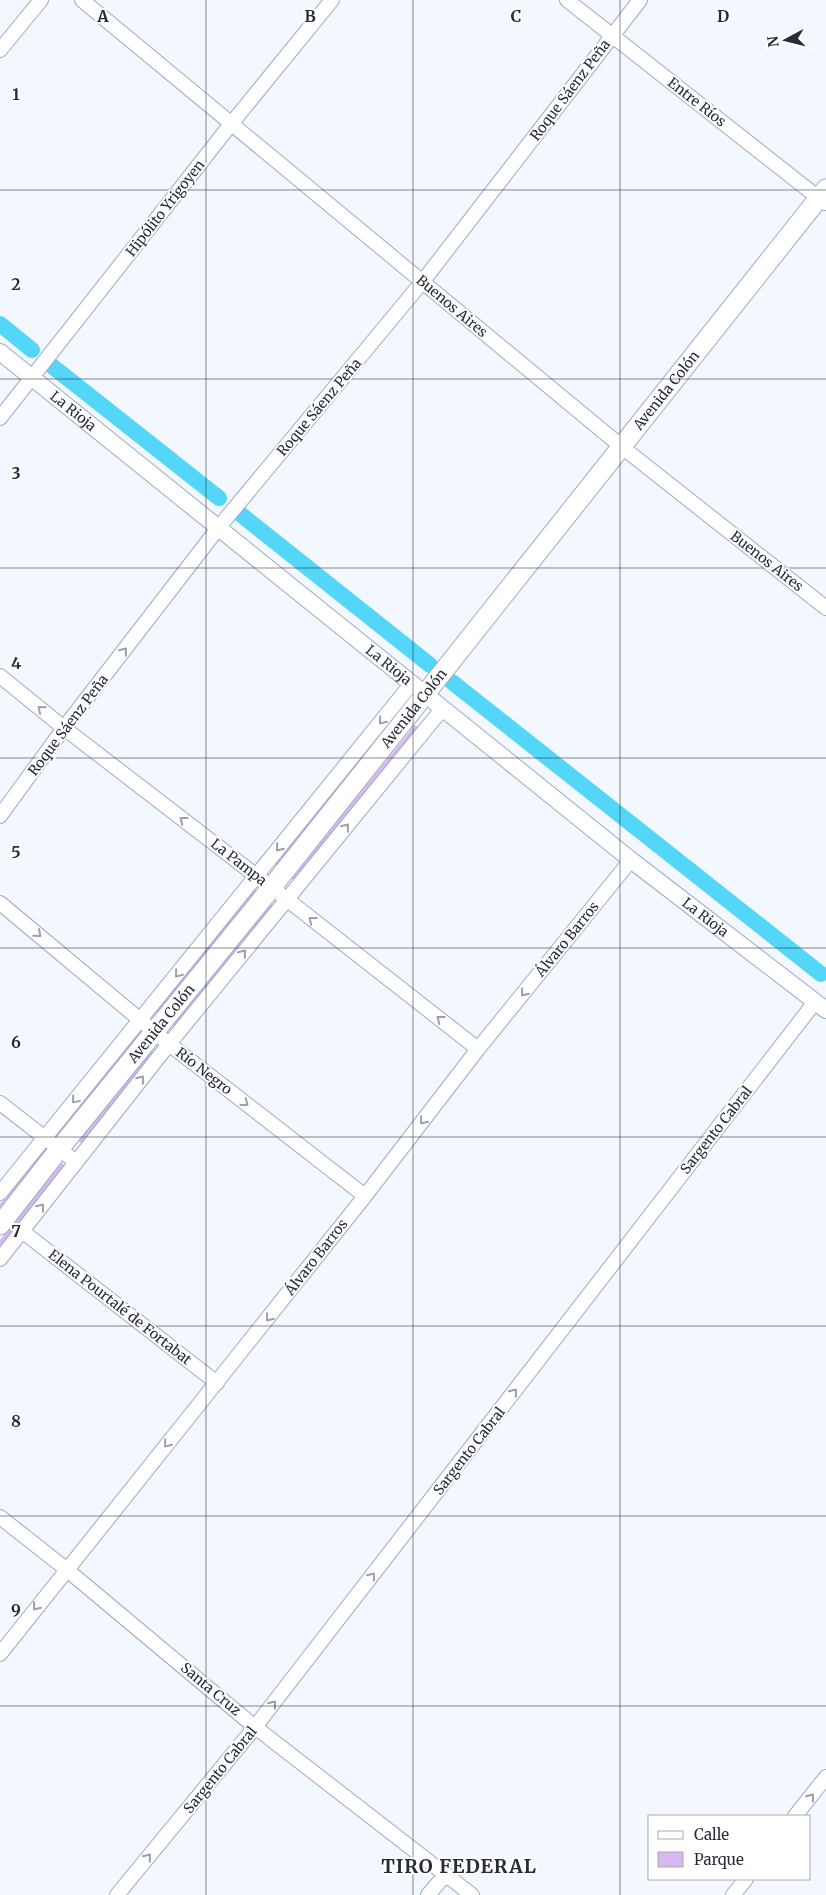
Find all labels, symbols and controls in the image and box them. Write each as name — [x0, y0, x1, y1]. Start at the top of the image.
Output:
text: A — [96, 6, 109, 26]
text: B — [304, 6, 316, 26]
text: C — [511, 6, 521, 26]
text: D — [717, 6, 729, 26]
north arrow — [761, 15, 811, 65]
street label: Roque Sáenz Peña — [526, 35, 614, 144]
text: N — [763, 35, 783, 48]
street label: Entre Ríos — [664, 74, 730, 131]
text: 1 — [12, 84, 20, 104]
street label: Hipólito Yrigoyen — [122, 156, 208, 260]
street label: Buenos Aires — [413, 271, 491, 341]
text: 2 — [11, 274, 21, 294]
street label: Avenida Colón — [629, 347, 703, 434]
street label: Roque Sáenz Peña — [273, 354, 366, 460]
street label: La Rioja — [47, 387, 100, 435]
text: 3 — [11, 463, 21, 483]
street label: Buenos Aires — [727, 527, 807, 595]
street label: La Rioja — [362, 641, 416, 689]
one-way arrow — [118, 648, 126, 657]
text: 4 — [11, 653, 21, 673]
street label: Avenida Colón — [376, 665, 451, 752]
street label: Roque Sáenz Peña — [24, 670, 112, 779]
one-way arrow — [38, 707, 47, 715]
one-way arrow — [378, 716, 387, 725]
one-way arrow — [180, 816, 189, 825]
one-way arrow — [340, 823, 349, 832]
street label: La Pampa — [207, 835, 271, 890]
text: 5 — [11, 842, 21, 862]
one-way arrow — [276, 842, 285, 851]
street label: La Rioja — [679, 894, 733, 941]
street label: Álvaro Barros — [531, 898, 603, 981]
one-way arrow — [308, 916, 317, 925]
one-way arrow — [32, 928, 41, 937]
one-way arrow — [237, 949, 246, 958]
one-way arrow — [175, 968, 183, 977]
street label: Avenida Colón — [123, 981, 198, 1067]
one-way arrow — [521, 987, 529, 996]
one-way arrow — [437, 1017, 446, 1025]
text: 6 — [11, 1032, 21, 1052]
street label: Río Negro — [172, 1043, 236, 1099]
one-way arrow — [135, 1075, 144, 1085]
street label: Sargento Cabral — [676, 1082, 756, 1178]
one-way arrow — [72, 1094, 80, 1103]
one-way arrow — [239, 1097, 248, 1105]
one-way arrow — [420, 1115, 429, 1125]
one-way arrow — [35, 1204, 43, 1213]
street label: Álvaro Barros — [280, 1215, 351, 1299]
text: 7 — [11, 1221, 21, 1241]
street label: Elena Pourtalé de Fortabat — [45, 1245, 196, 1369]
one-way arrow — [265, 1312, 274, 1321]
one-way arrow — [509, 1389, 517, 1398]
street label: Sargento Cabral — [429, 1403, 509, 1499]
text: 8 — [11, 1411, 21, 1431]
one-way arrow — [164, 1439, 173, 1448]
one-way arrow — [366, 1572, 375, 1582]
text: 9 — [11, 1600, 21, 1620]
one-way arrow — [34, 1601, 42, 1610]
street label: Santa Cruz — [177, 1659, 245, 1720]
one-way arrow — [267, 1701, 275, 1710]
street label: Sargento Cabral — [179, 1722, 261, 1817]
one-way arrow — [805, 1794, 813, 1803]
legend — [648, 1815, 811, 1880]
text: Calle — [694, 1825, 729, 1844]
text: Parque — [694, 1850, 744, 1869]
one-way arrow — [142, 1854, 151, 1863]
district label: TIRO FEDERAL — [381, 1854, 537, 1878]

